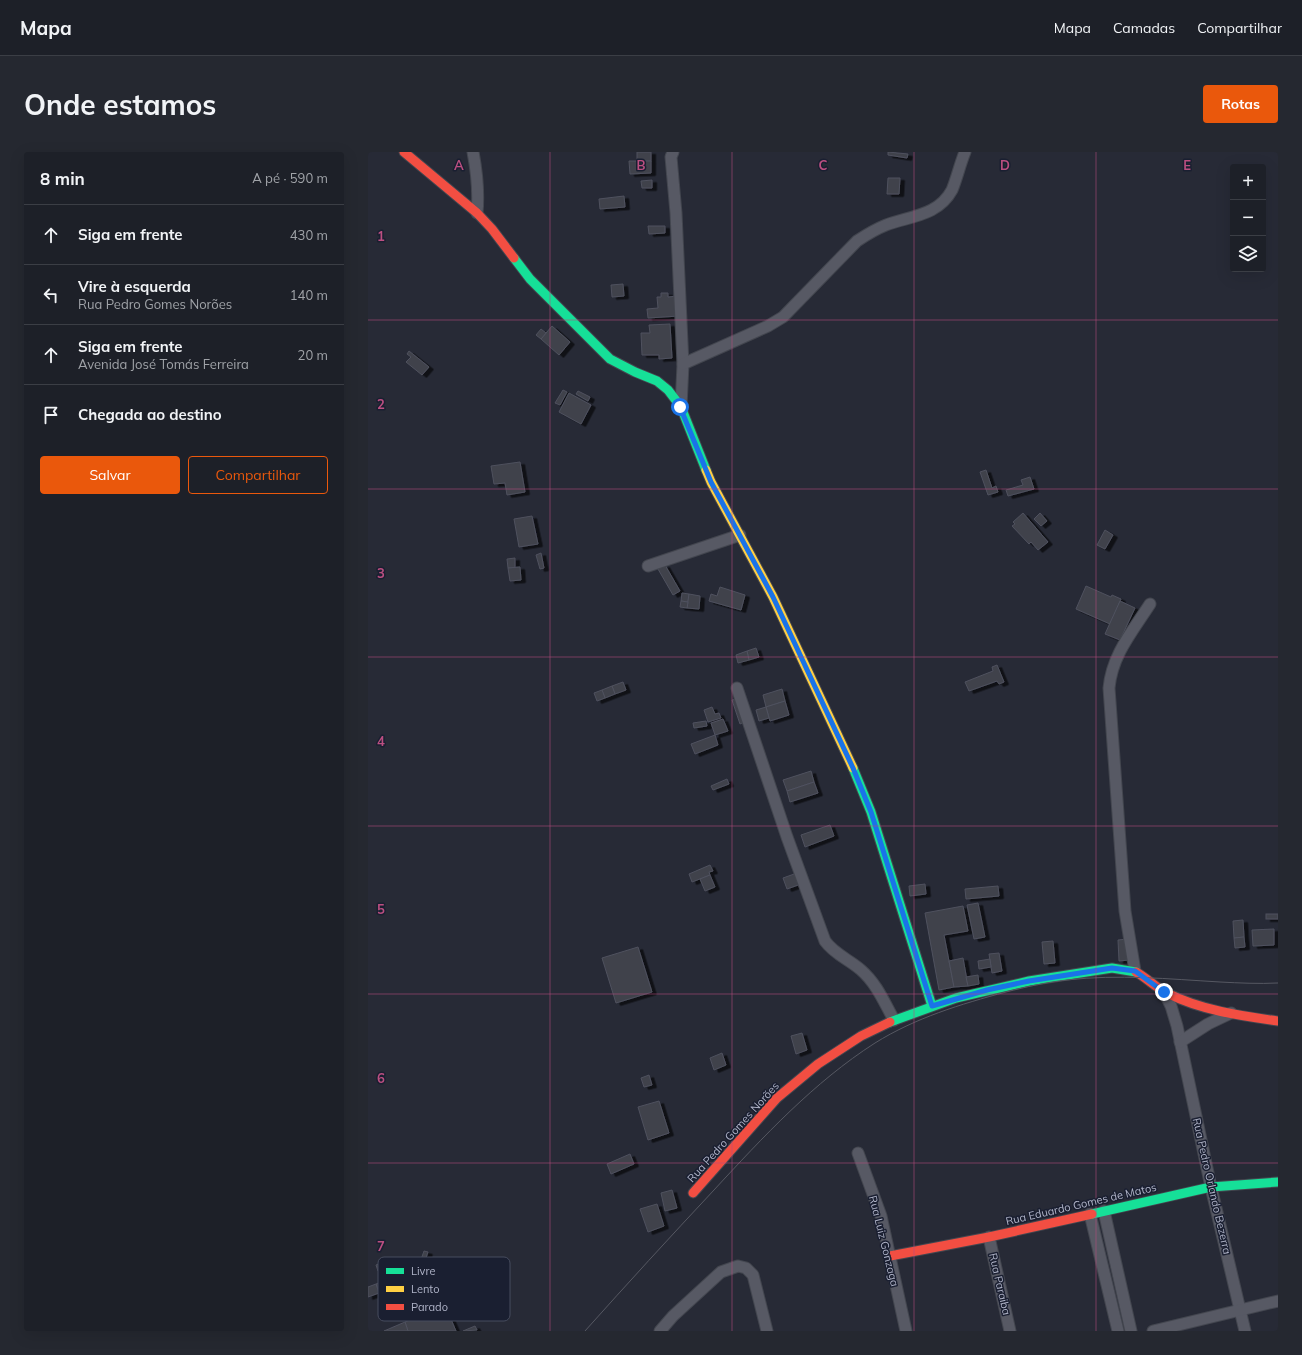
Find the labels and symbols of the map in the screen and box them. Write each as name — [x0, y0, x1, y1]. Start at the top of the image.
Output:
text: A — [454, 157, 464, 173]
text: B — [637, 157, 646, 173]
text: C — [819, 157, 828, 173]
text: D — [1000, 157, 1010, 173]
text: E — [1183, 157, 1191, 173]
text: 1 — [377, 228, 385, 244]
text: 2 — [377, 396, 385, 412]
route start — [671, 398, 689, 416]
text: 3 — [377, 565, 385, 581]
text: 4 — [377, 733, 385, 749]
text: 5 — [377, 901, 385, 917]
route end — [1155, 983, 1173, 1001]
text: 6 — [377, 1070, 385, 1086]
street label: Rua Pedro Gomes Norões — [684, 1079, 782, 1185]
street label: Rua Pedro Orlando Bezerra — [1189, 1116, 1235, 1256]
street label: Rua Eduardo Gomes de Matos — [1004, 1180, 1158, 1228]
street label: Rua Luiz Gonzaga — [866, 1194, 902, 1288]
text: 7 — [377, 1238, 385, 1254]
street label: Rua Paraiba — [986, 1252, 1014, 1316]
legend — [378, 1257, 510, 1321]
text: Livre — [411, 1264, 435, 1278]
text: Lento — [411, 1282, 439, 1296]
text: Parado — [411, 1300, 448, 1314]

